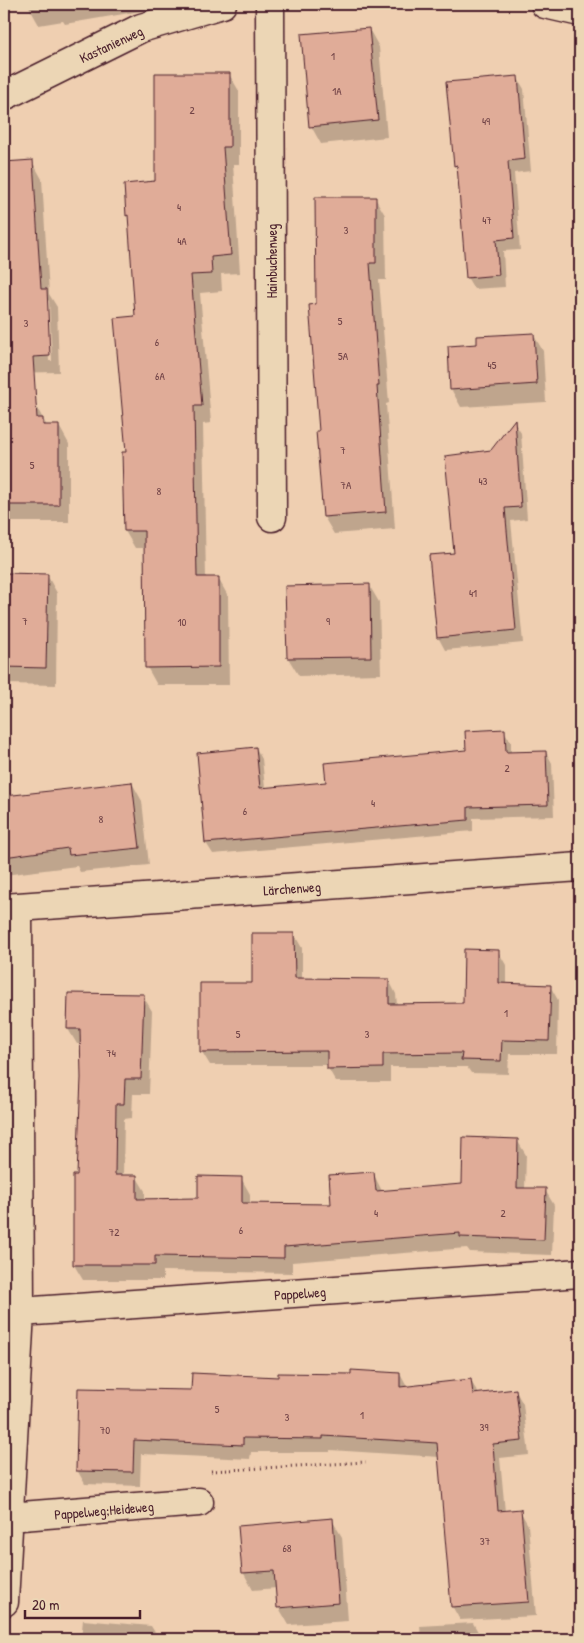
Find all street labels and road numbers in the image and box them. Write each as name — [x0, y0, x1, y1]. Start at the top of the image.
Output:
street label: Kastanienweg — [76, 21, 146, 68]
street label: Hainbuchenweg — [262, 224, 282, 298]
street label: Lärchenweg — [263, 877, 321, 900]
street label: Pappelweg — [274, 1282, 327, 1305]
street label: Pappelweg;Heideweg — [54, 1496, 155, 1525]

